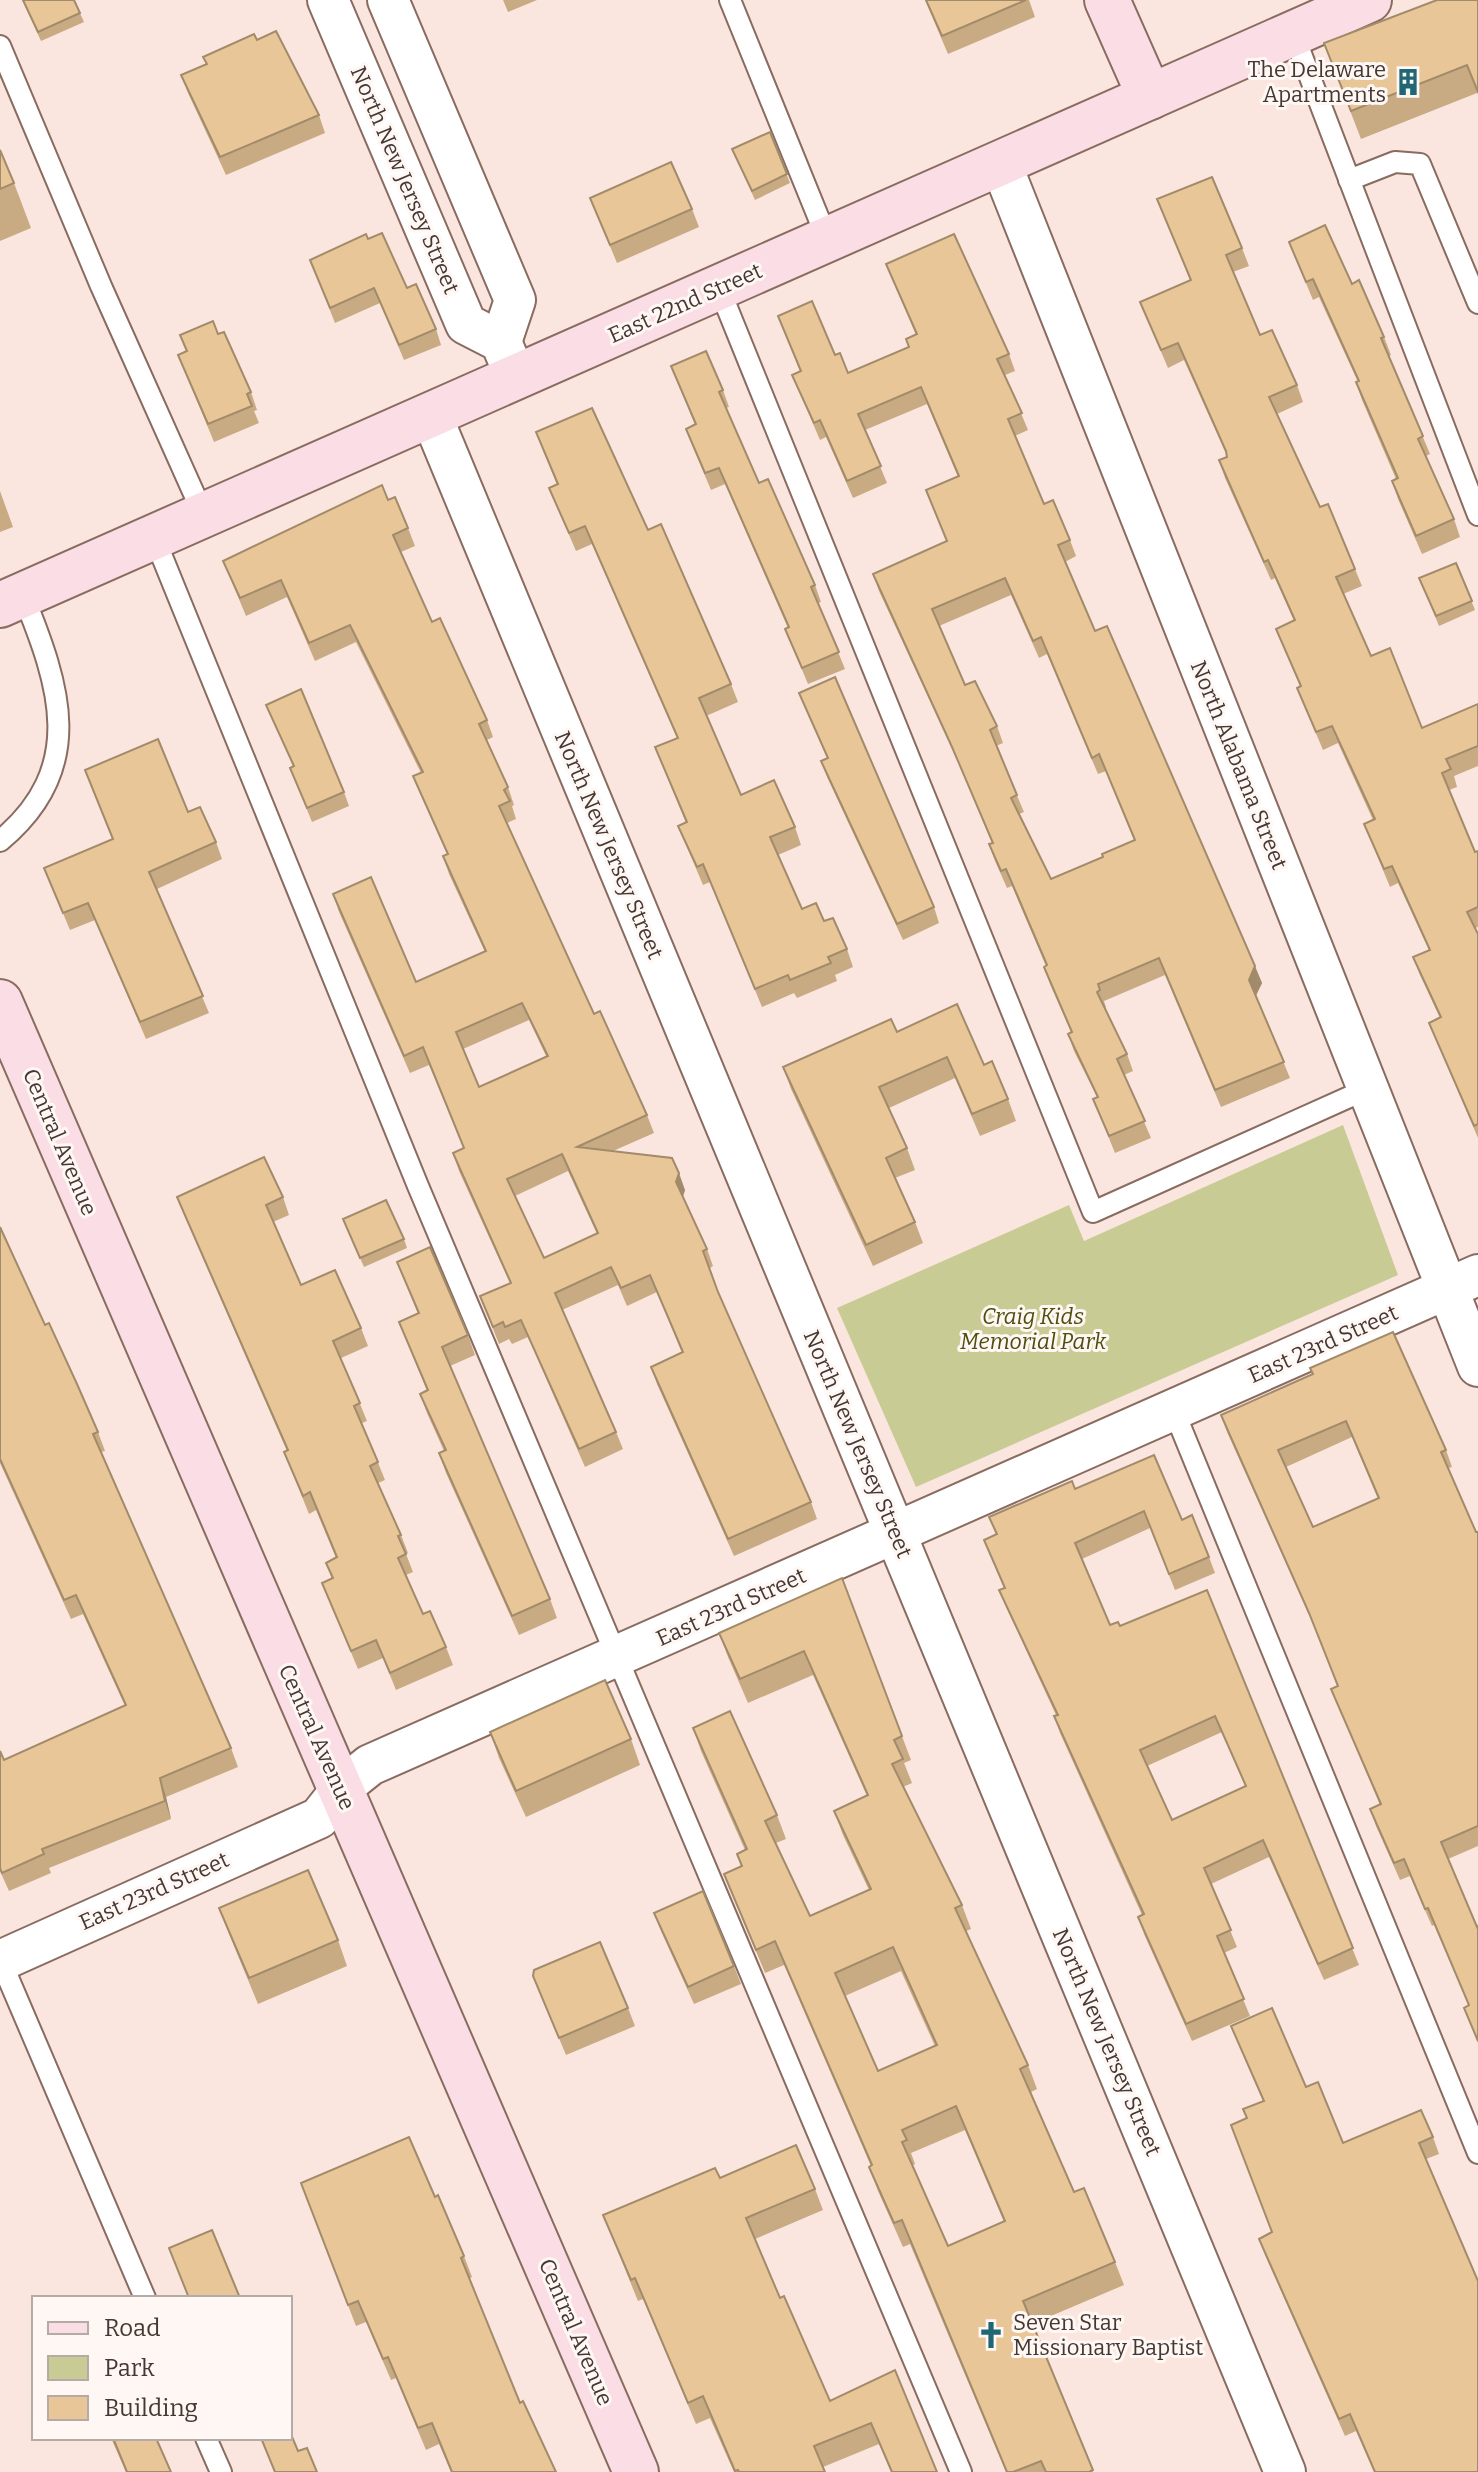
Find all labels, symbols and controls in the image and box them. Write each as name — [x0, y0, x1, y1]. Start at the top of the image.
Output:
place label: The Delaware Apartments — [1248, 56, 1386, 108]
street label: North New Jersey Street — [345, 62, 465, 298]
building icon: The Delaware Apartments — [1393, 67, 1423, 97]
street label: East 22nd Street — [604, 257, 766, 349]
street label: North Alabama Street — [1185, 657, 1293, 873]
street label: North New Jersey Street — [549, 727, 669, 963]
street label: Central Avenue — [17, 1065, 103, 1219]
street label: East 23rd Street — [1244, 1299, 1402, 1389]
park label: Craig Kids Memorial Park — [960, 1303, 1107, 1355]
street label: North New Jersey Street — [798, 1326, 918, 1562]
street label: East 23rd Street — [652, 1562, 810, 1652]
street label: Central Avenue — [273, 1660, 361, 1814]
street label: East 23rd Street — [75, 1846, 233, 1936]
street label: North New Jersey Street — [1047, 1924, 1167, 2160]
street label: Central Avenue — [533, 2255, 619, 2409]
legend — [32, 2296, 292, 2440]
place label: Seven Star Missionary Baptist — [1013, 2309, 1203, 2361]
text: Road — [104, 2314, 160, 2342]
church icon: Seven Star Missionary Baptist — [976, 2320, 1006, 2350]
text: Park — [104, 2354, 155, 2382]
text: Building — [104, 2394, 198, 2422]

